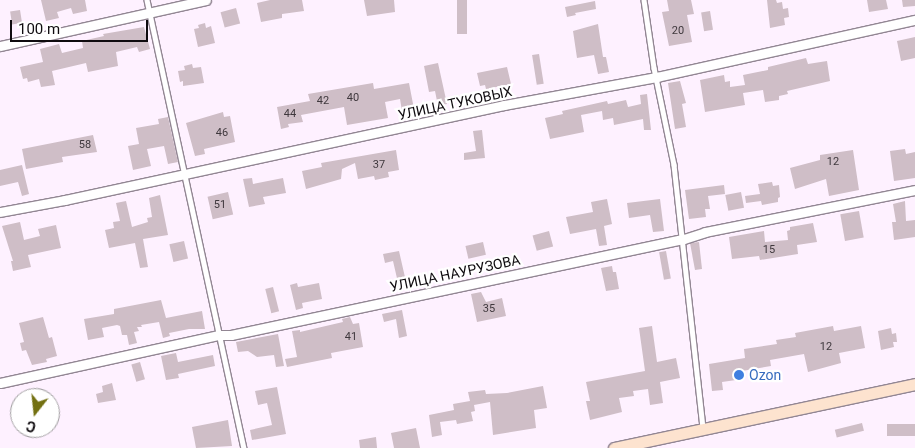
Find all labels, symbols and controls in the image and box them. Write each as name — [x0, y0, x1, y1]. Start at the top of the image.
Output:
scale bar — [12, 10, 150, 42]
text: 100 m — [18, 20, 60, 38]
house number: 20 — [672, 24, 684, 38]
street label: УЛИЦА ТУКОВЫХ — [396, 83, 514, 123]
house number: 40 — [347, 91, 359, 105]
house number: 42 — [317, 94, 329, 108]
house number: 44 — [284, 107, 296, 121]
house number: 46 — [216, 126, 228, 140]
house number: 58 — [79, 138, 91, 152]
house number: 12 — [827, 155, 839, 169]
house number: 37 — [373, 158, 385, 172]
house number: 51 — [214, 198, 226, 212]
house number: 15 — [763, 243, 775, 257]
street label: УЛИЦА НАУРУЗОВА — [388, 251, 522, 295]
house number: 35 — [483, 302, 495, 316]
house number: 41 — [345, 330, 357, 344]
house number: 12 — [820, 340, 832, 354]
place label: Ozon — [749, 367, 781, 383]
marker: Ozon — [733, 369, 745, 381]
north arrow — [10, 388, 60, 438]
text: С — [25, 418, 38, 435]

